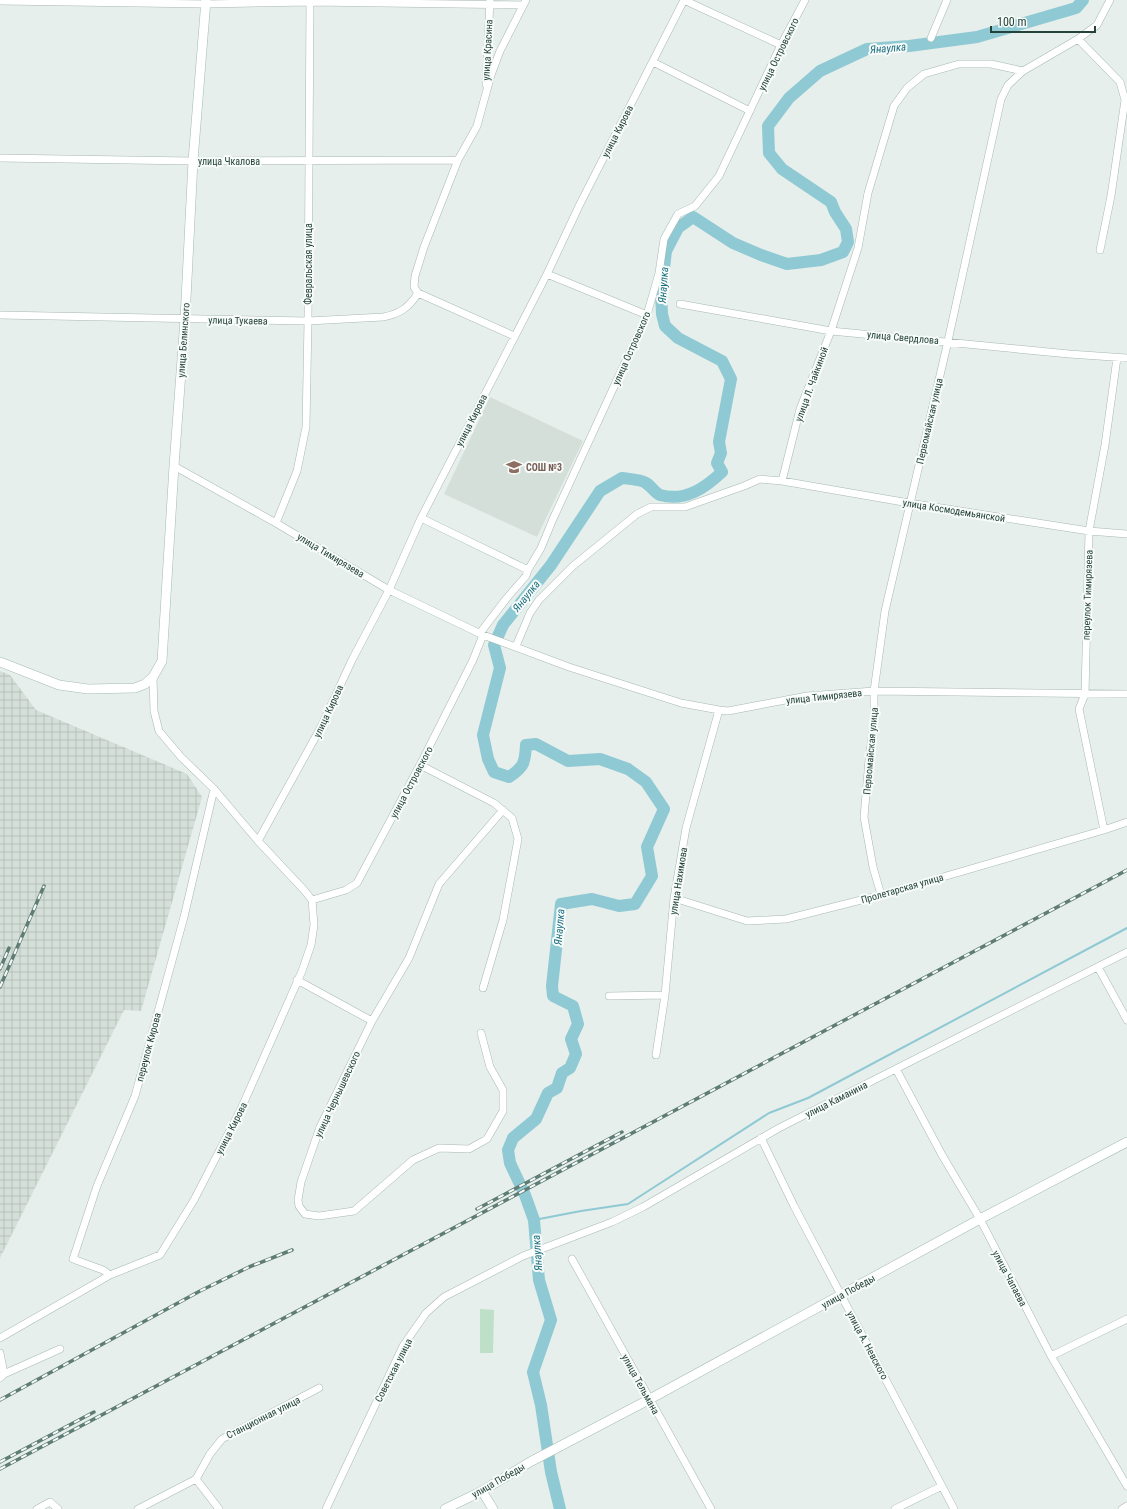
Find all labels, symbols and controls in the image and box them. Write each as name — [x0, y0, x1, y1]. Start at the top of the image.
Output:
scale bar — [991, 8, 1095, 34]
text: 100 m — [997, 15, 1027, 29]
street label: улица Островского — [756, 16, 801, 92]
street label: улица Красина — [480, 19, 495, 81]
water label: Янаулка — [868, 40, 907, 57]
street label: улица Кирова — [600, 103, 635, 159]
street label: улица Чкалова — [198, 156, 260, 167]
street label: Февральская улица — [302, 223, 314, 305]
water label: Янаулка — [656, 266, 671, 305]
street label: улица Белинского — [175, 302, 192, 378]
street label: улица Островского — [610, 310, 653, 387]
street label: улица Тукаева — [208, 314, 268, 327]
street label: улица Свердлова — [867, 329, 940, 346]
street label: улица Л. Чайкиной — [793, 345, 830, 423]
street label: Первомайская улица — [914, 377, 945, 465]
street label: улица Кирова — [454, 392, 489, 448]
school or university icon: СОШ №3 — [505, 458, 523, 476]
place label: СОШ №3 — [526, 462, 562, 473]
street label: улица Космодемьянской — [902, 497, 1006, 524]
street label: улица Тимирязева — [295, 531, 366, 580]
street label: переулок Тимирязева — [1080, 549, 1095, 640]
water label: Янаулка — [509, 578, 543, 615]
street label: улица Кирова — [311, 683, 346, 739]
street label: улица Тимирязева — [786, 687, 863, 706]
street label: Первомайская улица — [861, 707, 880, 795]
street label: улица Островского — [388, 745, 435, 820]
street label: улица Нахимова — [668, 846, 689, 916]
street label: Пролетарская улица — [860, 871, 945, 906]
water label: Янаулка — [551, 908, 568, 947]
street label: переулок Кирова — [134, 1011, 163, 1083]
street label: улица Чернышевского — [313, 1049, 362, 1139]
street label: улица Каманина — [803, 1079, 869, 1120]
street label: улица Кирова — [214, 1100, 249, 1156]
water label: Янаулка — [530, 1234, 545, 1273]
street label: улица Чапаева — [990, 1248, 1029, 1308]
street label: улица Победы — [820, 1272, 877, 1311]
street label: улица А. Невского — [845, 1309, 890, 1381]
street label: Советская улица — [373, 1336, 414, 1404]
street label: улица Тельмана — [620, 1352, 662, 1416]
street label: Станционная улица — [224, 1394, 302, 1441]
street label: улица Победы — [470, 1461, 527, 1500]

